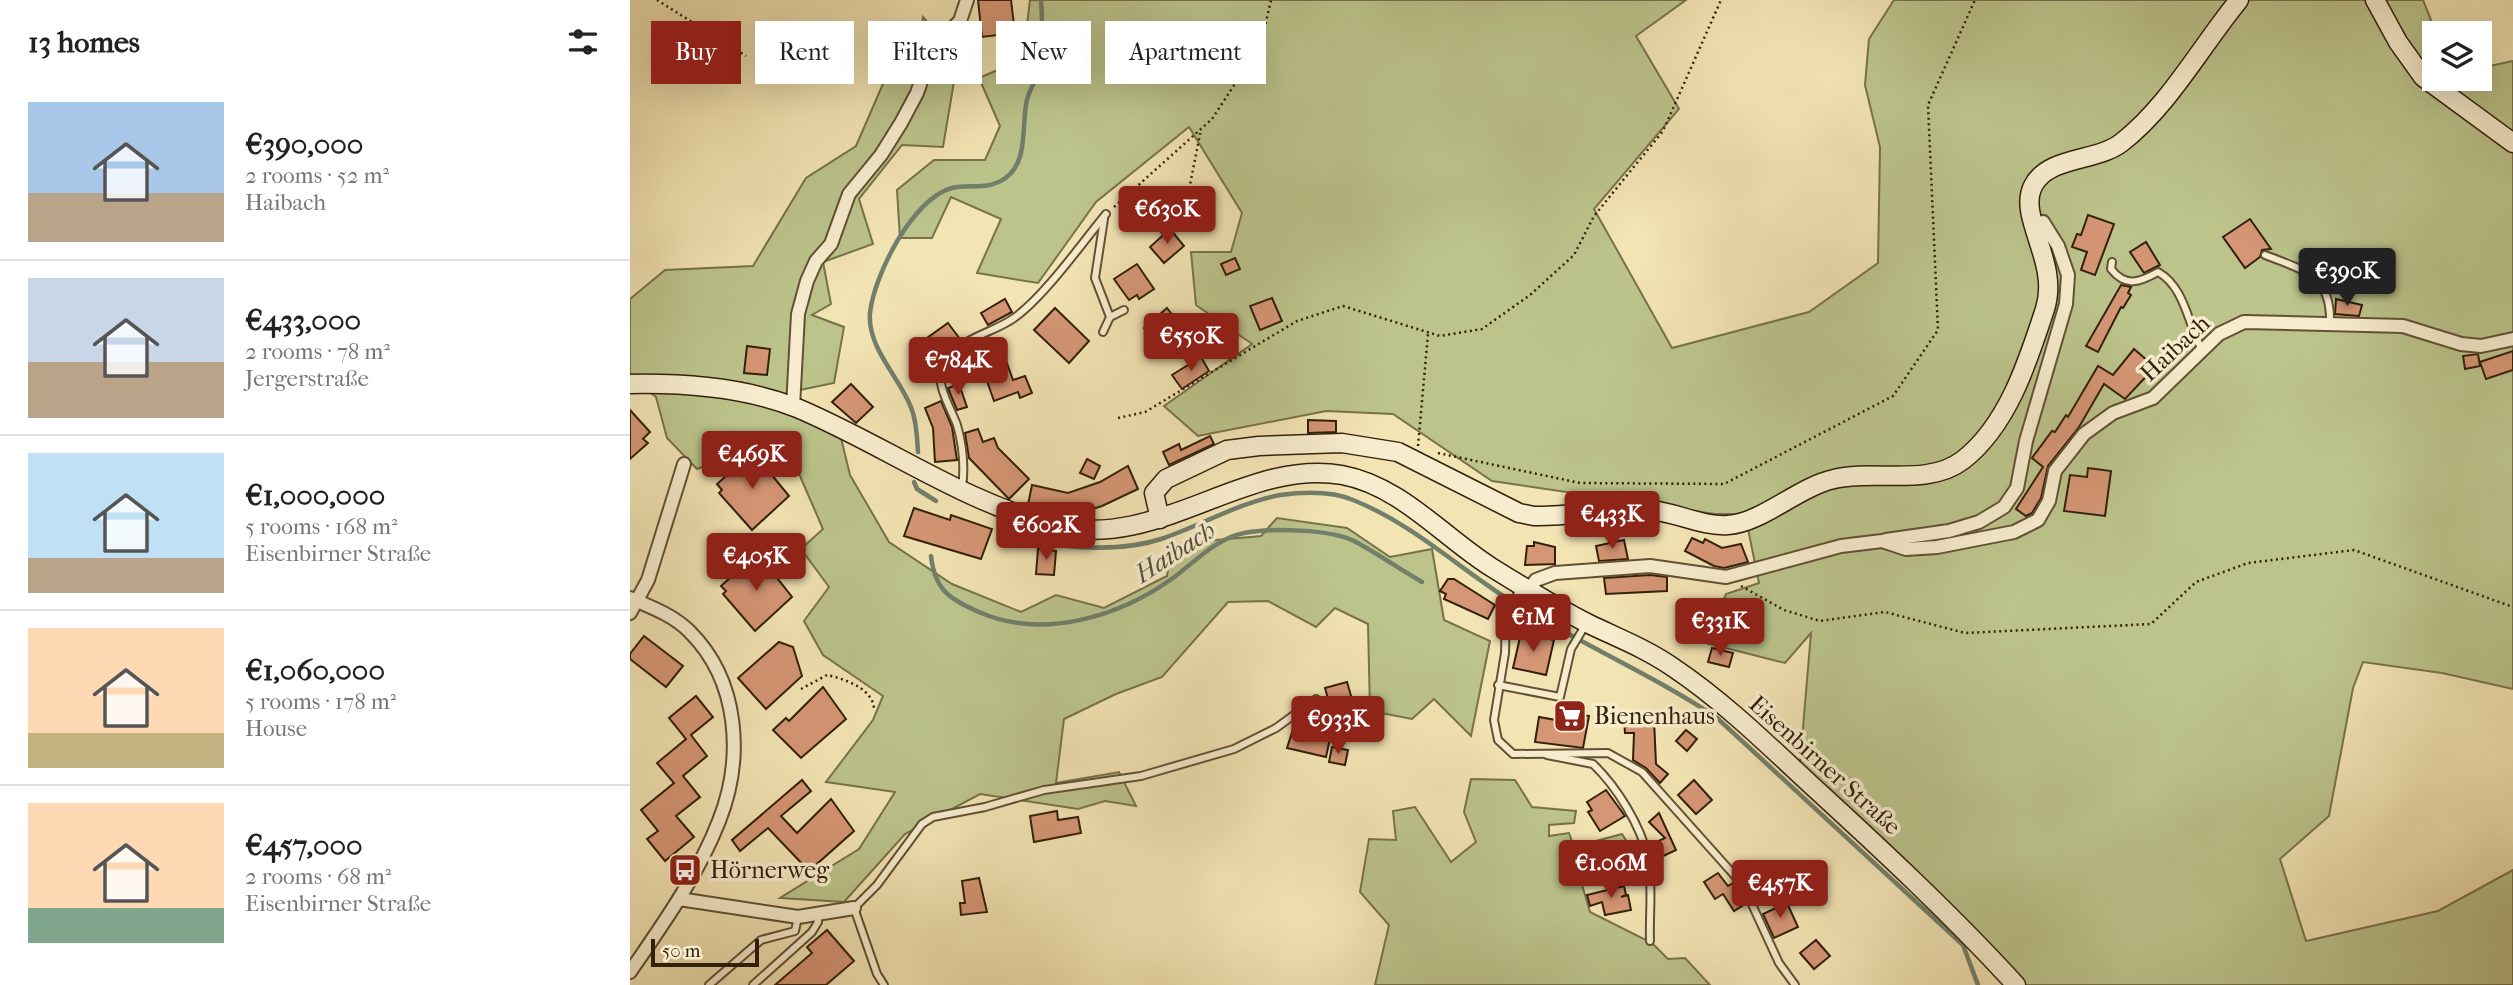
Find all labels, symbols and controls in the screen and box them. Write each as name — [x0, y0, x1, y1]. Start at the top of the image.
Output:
chip: Buy — [651, 21, 741, 84]
chip: Rent — [755, 21, 854, 84]
chip: Filters — [868, 21, 982, 84]
chip: New — [996, 21, 1091, 84]
chip: Apartment — [1105, 21, 1266, 84]
map controls — [2422, 21, 2492, 91]
button: layers — [2422, 21, 2492, 91]
icon: filters — [564, 23, 602, 61]
text: 13 homes — [28, 25, 140, 60]
text: €390,000 — [245, 127, 363, 162]
icon: home — [84, 130, 168, 214]
text: 2 rooms · 52 m² — [245, 162, 389, 189]
pin: €630K — [1118, 187, 1216, 246]
text: Haibach — [245, 189, 326, 216]
text: €630K — [1135, 195, 1199, 222]
pin: €390K — [2298, 248, 2396, 308]
text: €390K — [2315, 257, 2379, 284]
text: €433,000 — [245, 303, 361, 338]
icon: home — [84, 306, 168, 390]
street label: Haibach — [2135, 309, 2216, 387]
pin: €550K — [1142, 314, 1240, 373]
text: €550K — [1160, 322, 1222, 349]
text: 2 rooms · 78 m² — [245, 338, 390, 365]
pin: €784K — [909, 338, 1007, 397]
text: €784K — [925, 346, 991, 373]
text: Jergerstraße — [245, 365, 369, 392]
pin: €469K — [703, 432, 801, 491]
text: €469K — [718, 440, 786, 467]
text: €1,000,000 — [245, 478, 385, 513]
icon: home — [84, 481, 168, 565]
pin: €433K — [1563, 491, 1661, 551]
text: €433K — [1581, 500, 1643, 527]
pin: €602K — [997, 503, 1095, 562]
text: €602K — [1012, 511, 1080, 538]
text: 5 rooms · 168 m² — [245, 513, 398, 540]
water label: Haibach — [1128, 515, 1221, 590]
pin: €405K — [707, 534, 805, 593]
text: Eisenbirner Straße — [245, 540, 431, 567]
text: €405K — [723, 542, 789, 569]
pin: €1M — [1499, 594, 1567, 654]
pin: €331K — [1671, 598, 1769, 658]
text: €1M — [1512, 603, 1554, 630]
text: €331K — [1691, 607, 1749, 634]
text: €1,060,000 — [245, 653, 385, 688]
icon: home — [84, 656, 168, 740]
text: 5 rooms · 178 m² — [245, 688, 396, 715]
street label: Eisenbirner Straße — [1743, 690, 1907, 841]
pin: €933K — [1289, 696, 1387, 756]
supermarket icon: Bienenhaus — [1551, 697, 1589, 735]
place label: Bienenhaus — [1594, 702, 1715, 730]
text: €933K — [1307, 705, 1369, 732]
text: House — [245, 715, 307, 742]
text: €457,000 — [245, 828, 363, 863]
icon: home — [84, 831, 168, 915]
pin: €1.06M — [1554, 841, 1668, 900]
text: €1.06M — [1575, 849, 1647, 876]
bus stop icon: Hörnerweg — [666, 851, 704, 889]
place label: Hörnerweg — [710, 856, 830, 884]
pin: €457K — [1731, 860, 1829, 920]
text: 2 rooms · 68 m² — [245, 863, 391, 890]
text: €457K — [1748, 869, 1812, 896]
text: Eisenbirner Straße — [245, 890, 431, 917]
scale bar — [651, 936, 760, 968]
text: 50 m — [662, 940, 701, 962]

